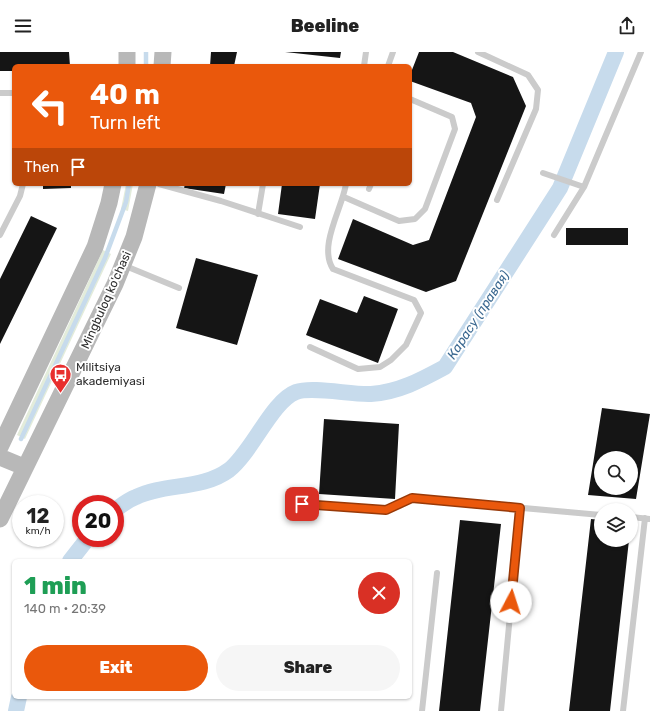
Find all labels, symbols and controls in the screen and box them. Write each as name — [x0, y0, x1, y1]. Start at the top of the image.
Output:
icon: menu — [12, 15, 34, 37]
text: Beeline — [291, 15, 359, 37]
icon: share — [616, 15, 638, 37]
text: 40 m — [90, 78, 160, 111]
icon: left — [24, 80, 76, 132]
text: Turn left — [90, 112, 160, 134]
icon: arrive — [67, 156, 89, 178]
text: Then — [24, 158, 59, 176]
street label: Mingbuloq ko'chasi — [78, 249, 134, 351]
water label: Карасу (правая) — [444, 268, 512, 362]
place label: Militsiya akademiyasi — [76, 360, 145, 388]
bus stop icon: Militsiya akademiyasi — [48, 361, 74, 394]
map controls — [594, 451, 638, 547]
button: search — [594, 451, 638, 495]
pin — [285, 487, 319, 521]
icon: arrive — [291, 493, 313, 515]
speed limit sign: 20 — [72, 495, 124, 547]
button: layers — [594, 503, 638, 547]
text: 12 — [27, 504, 49, 528]
text: km/h — [26, 525, 50, 537]
text: 1 min — [24, 572, 87, 600]
button: close — [358, 572, 400, 614]
position arrow — [490, 581, 532, 623]
text: 140 m · 20:39 — [24, 601, 106, 616]
button: Exit — [24, 645, 208, 691]
button: Share — [216, 645, 400, 691]

